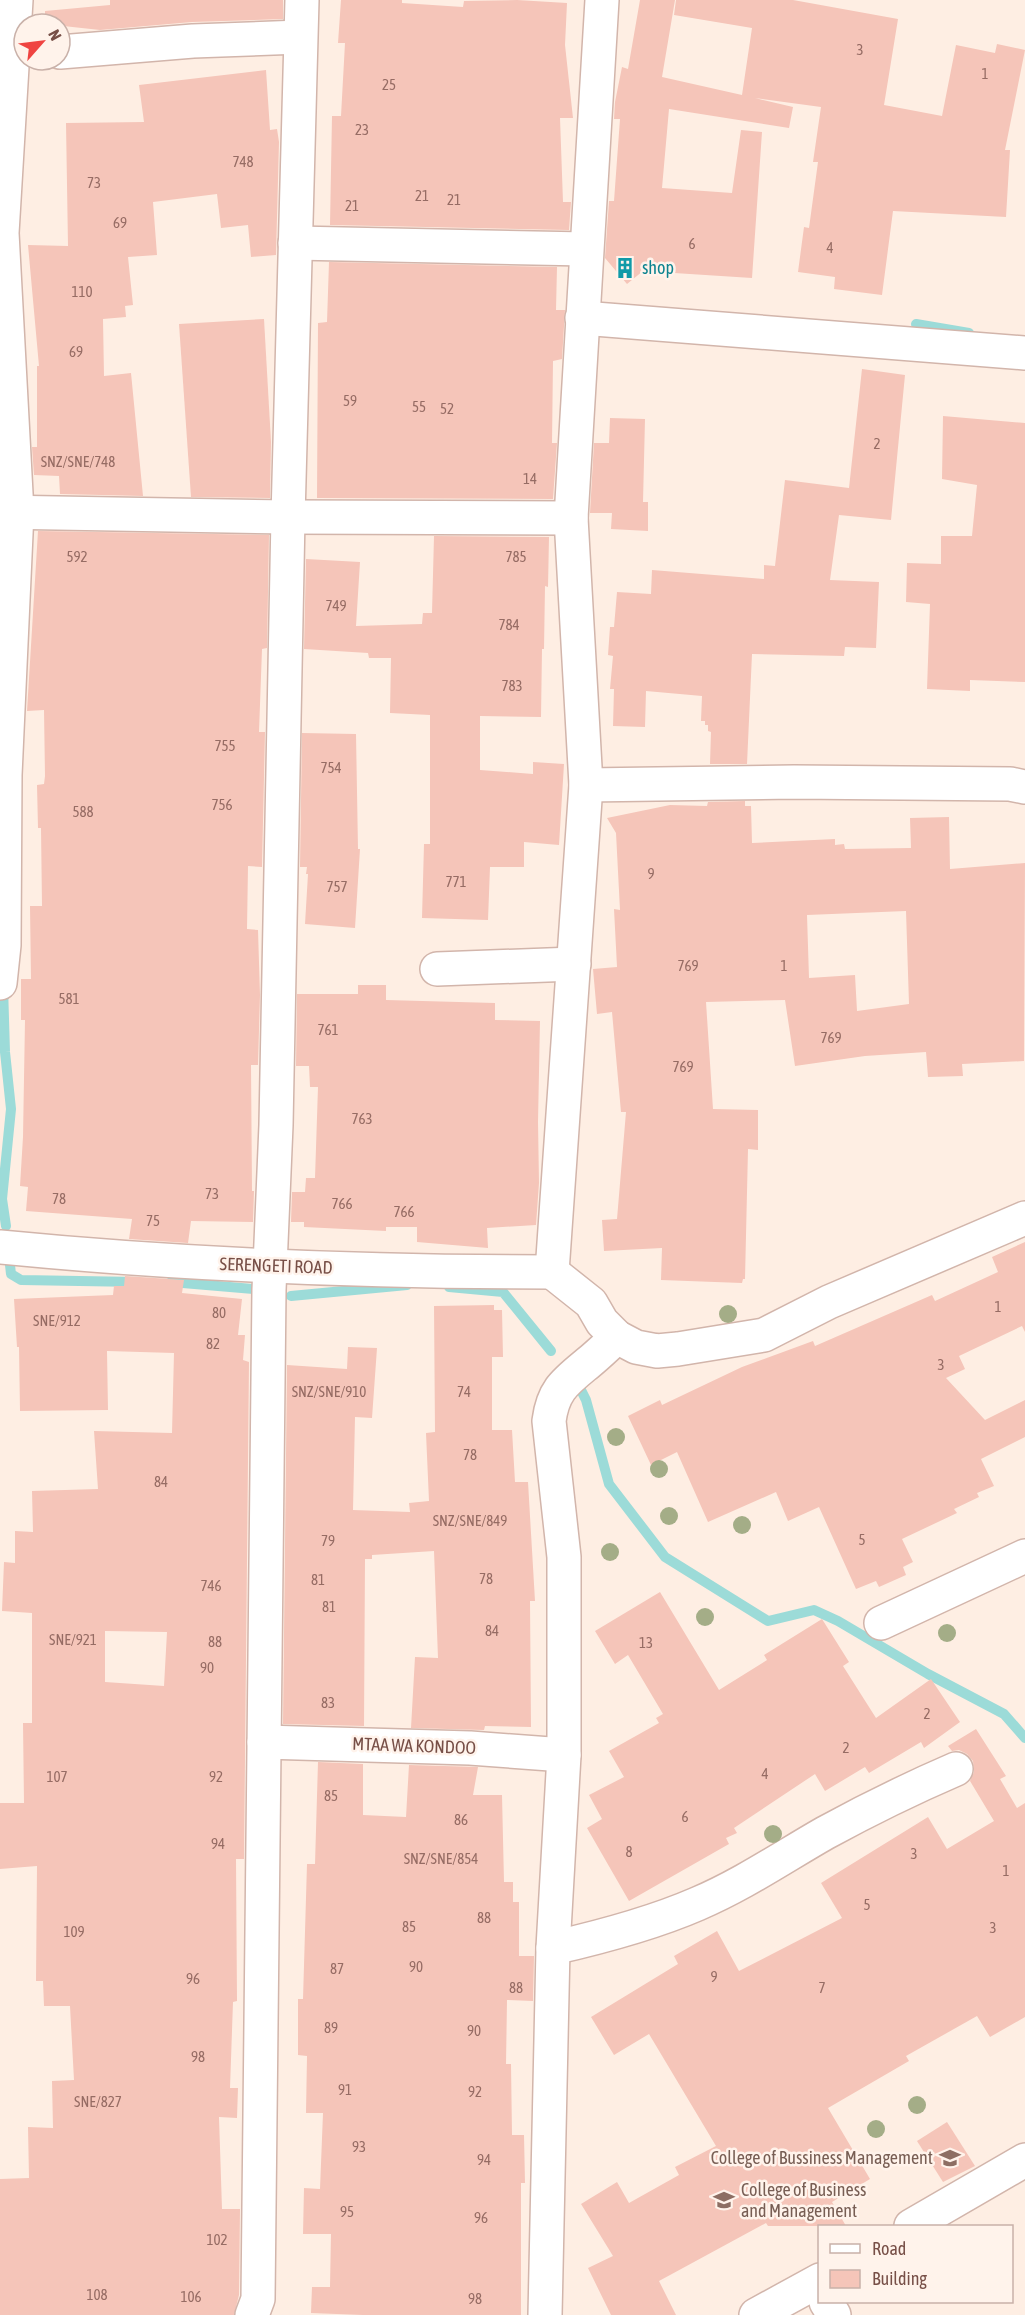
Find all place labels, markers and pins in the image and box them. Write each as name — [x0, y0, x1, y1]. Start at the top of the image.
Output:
building icon: shop — [613, 256, 637, 280]
place label: shop — [642, 257, 674, 278]
school or university icon: College of Bussiness Management — [938, 2146, 962, 2170]
place label: College of Bussiness Management — [711, 2147, 933, 2168]
place label: College of Business and Management — [741, 2179, 866, 2221]
school or university icon: College of Business and Management — [712, 2188, 736, 2212]

